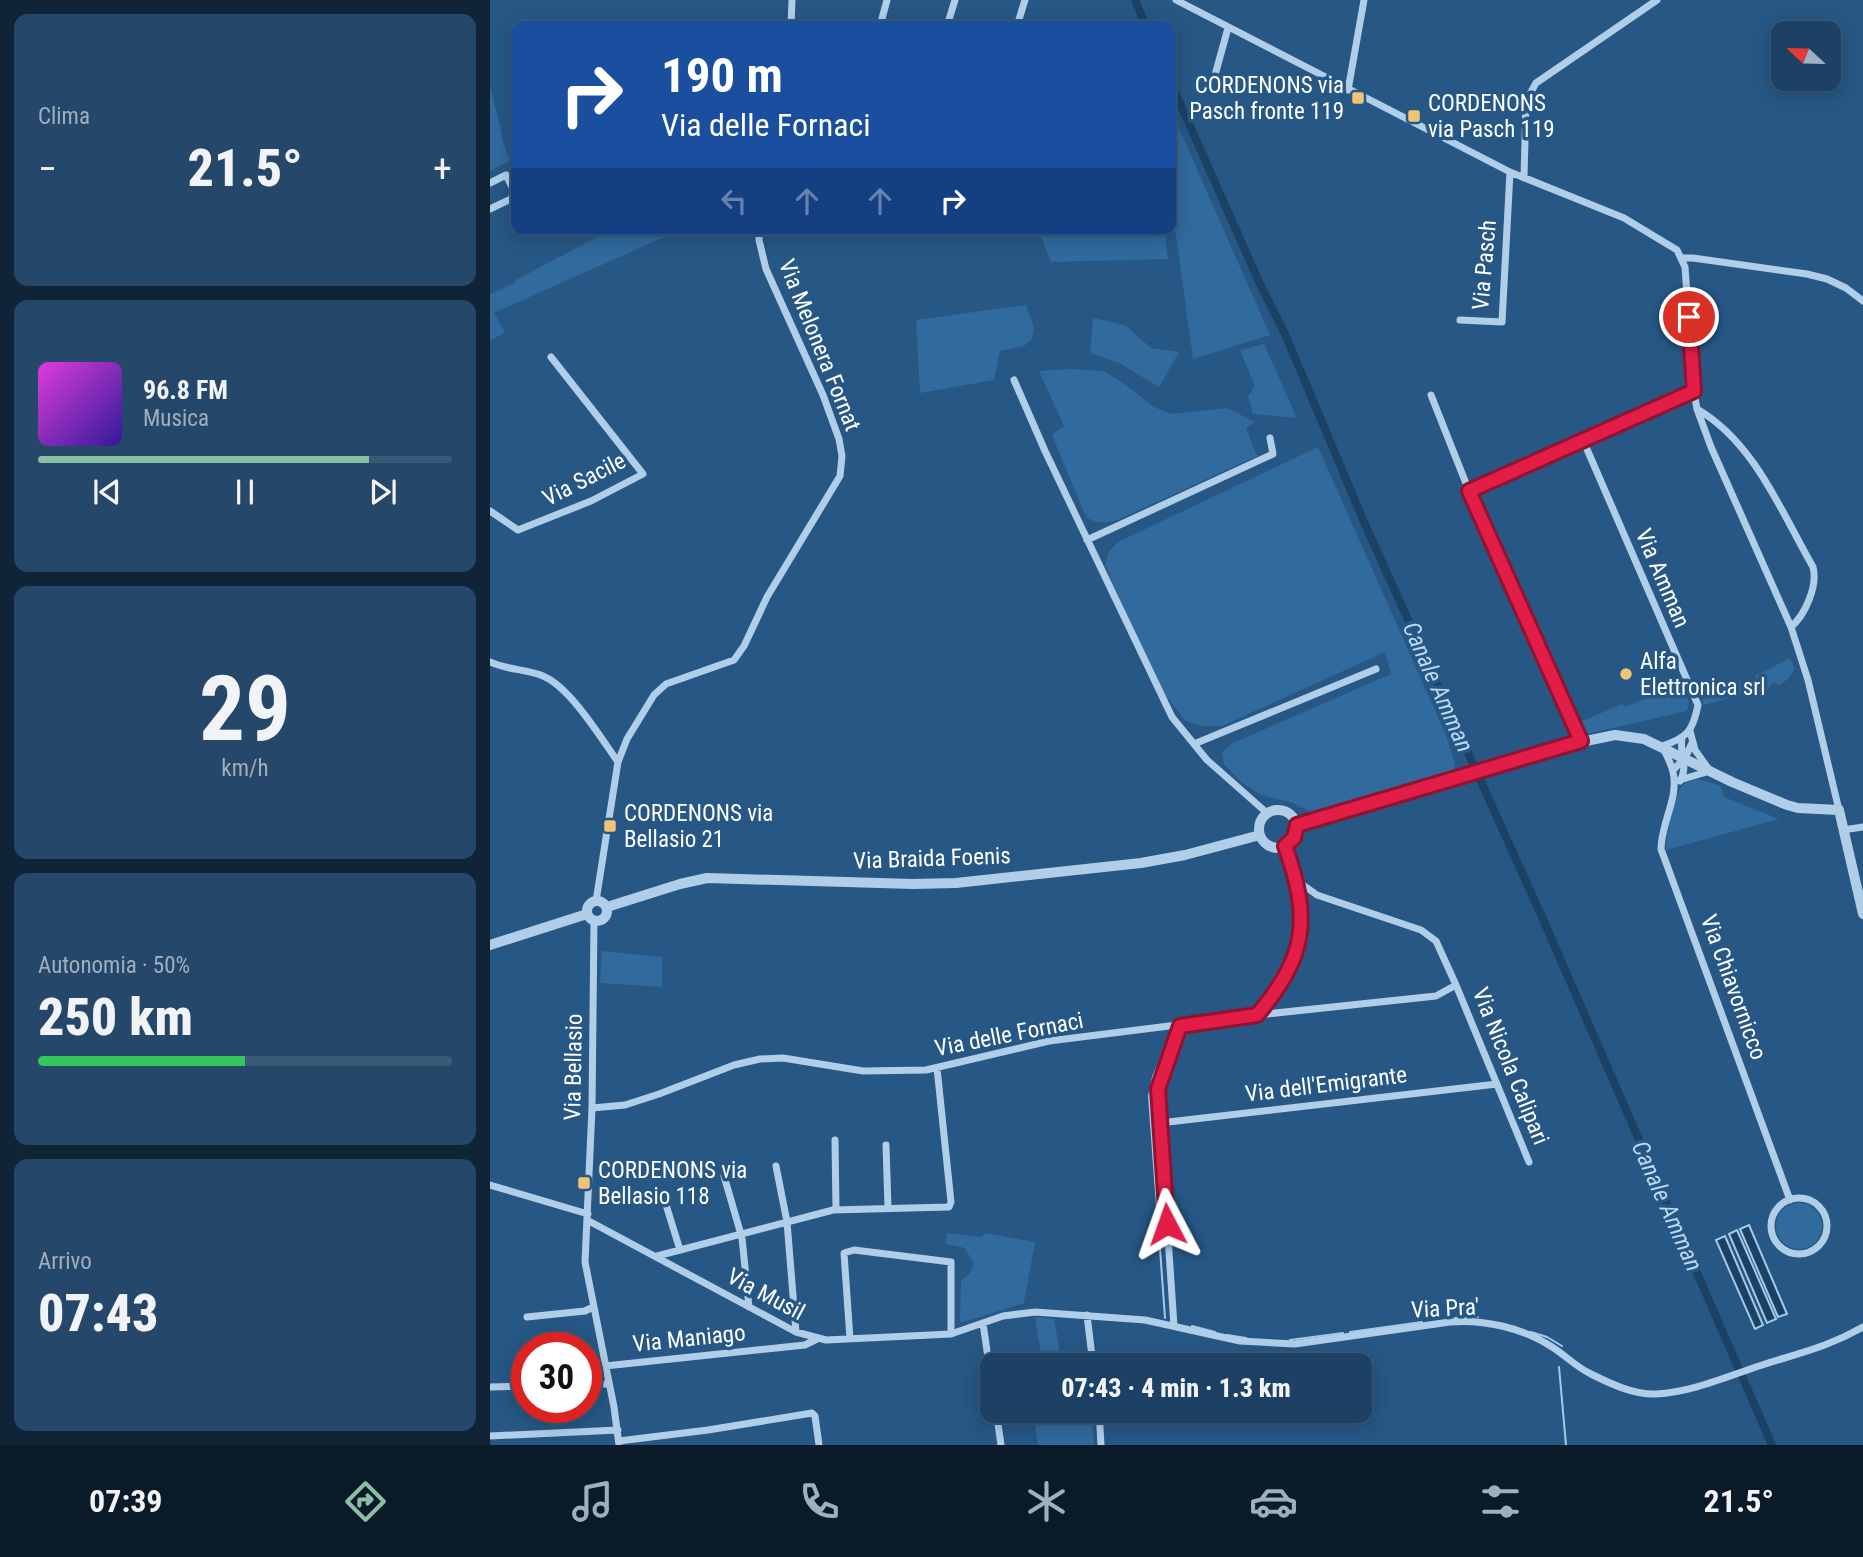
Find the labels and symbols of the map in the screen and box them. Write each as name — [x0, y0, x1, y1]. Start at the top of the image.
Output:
north arrow — [1771, 21, 1841, 91]
place label: CORDENONS via Pasch fronte 119 — [1189, 72, 1344, 125]
marker: CORDENONS via Pasch fronte 119 — [1350, 90, 1366, 106]
place label: CORDENONS via Pasch 119 — [1428, 90, 1555, 143]
marker: CORDENONS via Pasch 119 — [1406, 108, 1422, 124]
street label: Via Pasch — [1467, 219, 1502, 311]
street label: Via Melonera Fornat — [773, 255, 866, 435]
pin — [1659, 287, 1719, 347]
street label: Via Sacile — [538, 447, 630, 512]
street label: Via Amman — [1630, 525, 1695, 632]
water label: Canale Amman — [1397, 618, 1479, 756]
place label: Alfa Elettronica srl — [1640, 648, 1766, 701]
marker: Alfa Elettronica srl — [1618, 666, 1634, 682]
place label: CORDENONS via Bellasio 21 — [624, 800, 773, 853]
marker: CORDENONS via Bellasio 21 — [602, 818, 618, 834]
street label: Via Braida Foenis — [853, 842, 1011, 875]
street label: Via Chiavornicco — [1695, 911, 1772, 1063]
street label: Via Nicola Calipari — [1467, 984, 1554, 1149]
street label: Via delle Fornaci — [933, 1007, 1086, 1062]
street label: Via Bellasio — [559, 1013, 588, 1121]
street label: Via dell'Emigrante — [1244, 1061, 1409, 1108]
water label: Canale Amman — [1626, 1137, 1708, 1275]
place label: CORDENONS via Bellasio 118 — [598, 1157, 747, 1210]
marker: CORDENONS via Bellasio 118 — [576, 1175, 592, 1191]
position arrow — [1130, 1187, 1204, 1261]
street label: Via Musil — [722, 1263, 809, 1326]
street label: Via Pra' — [1410, 1293, 1480, 1324]
street label: Via Maniago — [631, 1319, 747, 1358]
speed limit sign: 30 — [511, 1332, 602, 1423]

